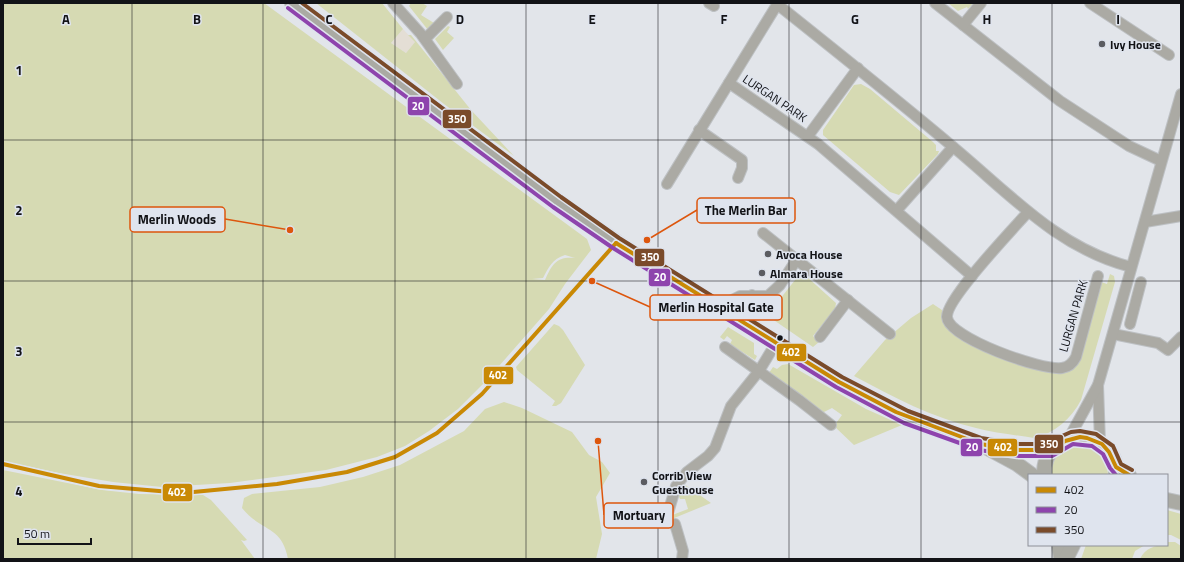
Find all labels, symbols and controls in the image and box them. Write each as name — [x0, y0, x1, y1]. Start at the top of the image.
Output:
text: A — [62, 9, 70, 29]
text: B — [193, 9, 201, 29]
text: C — [325, 9, 333, 29]
text: D — [456, 9, 464, 29]
text: E — [588, 9, 596, 29]
text: F — [721, 9, 728, 29]
text: G — [851, 9, 859, 29]
text: H — [983, 9, 991, 29]
text: I — [1116, 9, 1120, 29]
place label: Ivy House — [1110, 35, 1161, 54]
marker: Ivy House — [1097, 39, 1107, 49]
text: 1 — [15, 60, 23, 80]
street label: LURGAN PARK — [739, 69, 811, 127]
line badge: 20 — [407, 96, 430, 116]
text: 20 — [412, 98, 424, 114]
line badge: 350 — [442, 109, 472, 129]
text: 350 — [448, 111, 466, 127]
callout: The Merlin Bar — [697, 198, 795, 223]
text: 2 — [15, 200, 23, 220]
text: The Merlin Bar — [705, 200, 787, 220]
callout: Merlin Woods — [130, 207, 225, 232]
text: Merlin Woods — [138, 209, 216, 229]
place label: Avoca House — [776, 245, 842, 264]
line badge: 350 — [634, 248, 665, 267]
text: 350 — [641, 249, 659, 265]
marker: Avoca House — [763, 249, 773, 259]
place label: Almara House — [770, 264, 843, 283]
line badge: 20 — [648, 268, 671, 287]
marker: Almara House — [757, 268, 767, 278]
text: 20 — [654, 269, 666, 285]
street label: LURGAN PARK — [1054, 278, 1092, 354]
callout: Merlin Hospital Gate — [650, 295, 782, 320]
text: Merlin Hospital Gate — [658, 297, 774, 317]
unlabelled marker — [775, 333, 785, 343]
text: 3 — [15, 341, 23, 361]
line badge: 402 — [776, 343, 807, 362]
text: 402 — [782, 344, 800, 360]
line badge: 402 — [483, 366, 514, 385]
text: 402 — [489, 367, 507, 383]
line badge: 350 — [1034, 434, 1064, 454]
text: 350 — [1040, 436, 1058, 452]
line badge: 20 — [960, 438, 983, 457]
line badge: 402 — [987, 438, 1018, 457]
text: 20 — [966, 439, 978, 455]
text: 402 — [994, 439, 1012, 455]
place label: Corrib View Guesthouse — [652, 466, 714, 499]
legend — [1028, 474, 1168, 546]
marker: Corrib View Guesthouse — [639, 477, 649, 487]
text: 402 — [1064, 480, 1084, 499]
text: 4 — [15, 481, 23, 501]
line badge: 402 — [162, 483, 193, 502]
text: 402 — [168, 484, 186, 500]
text: 20 — [1064, 500, 1078, 519]
callout: Mortuary — [604, 503, 673, 528]
text: Mortuary — [613, 505, 666, 525]
scale bar — [18, 520, 91, 546]
text: 350 — [1064, 520, 1084, 539]
text: 50 m — [24, 524, 50, 543]

